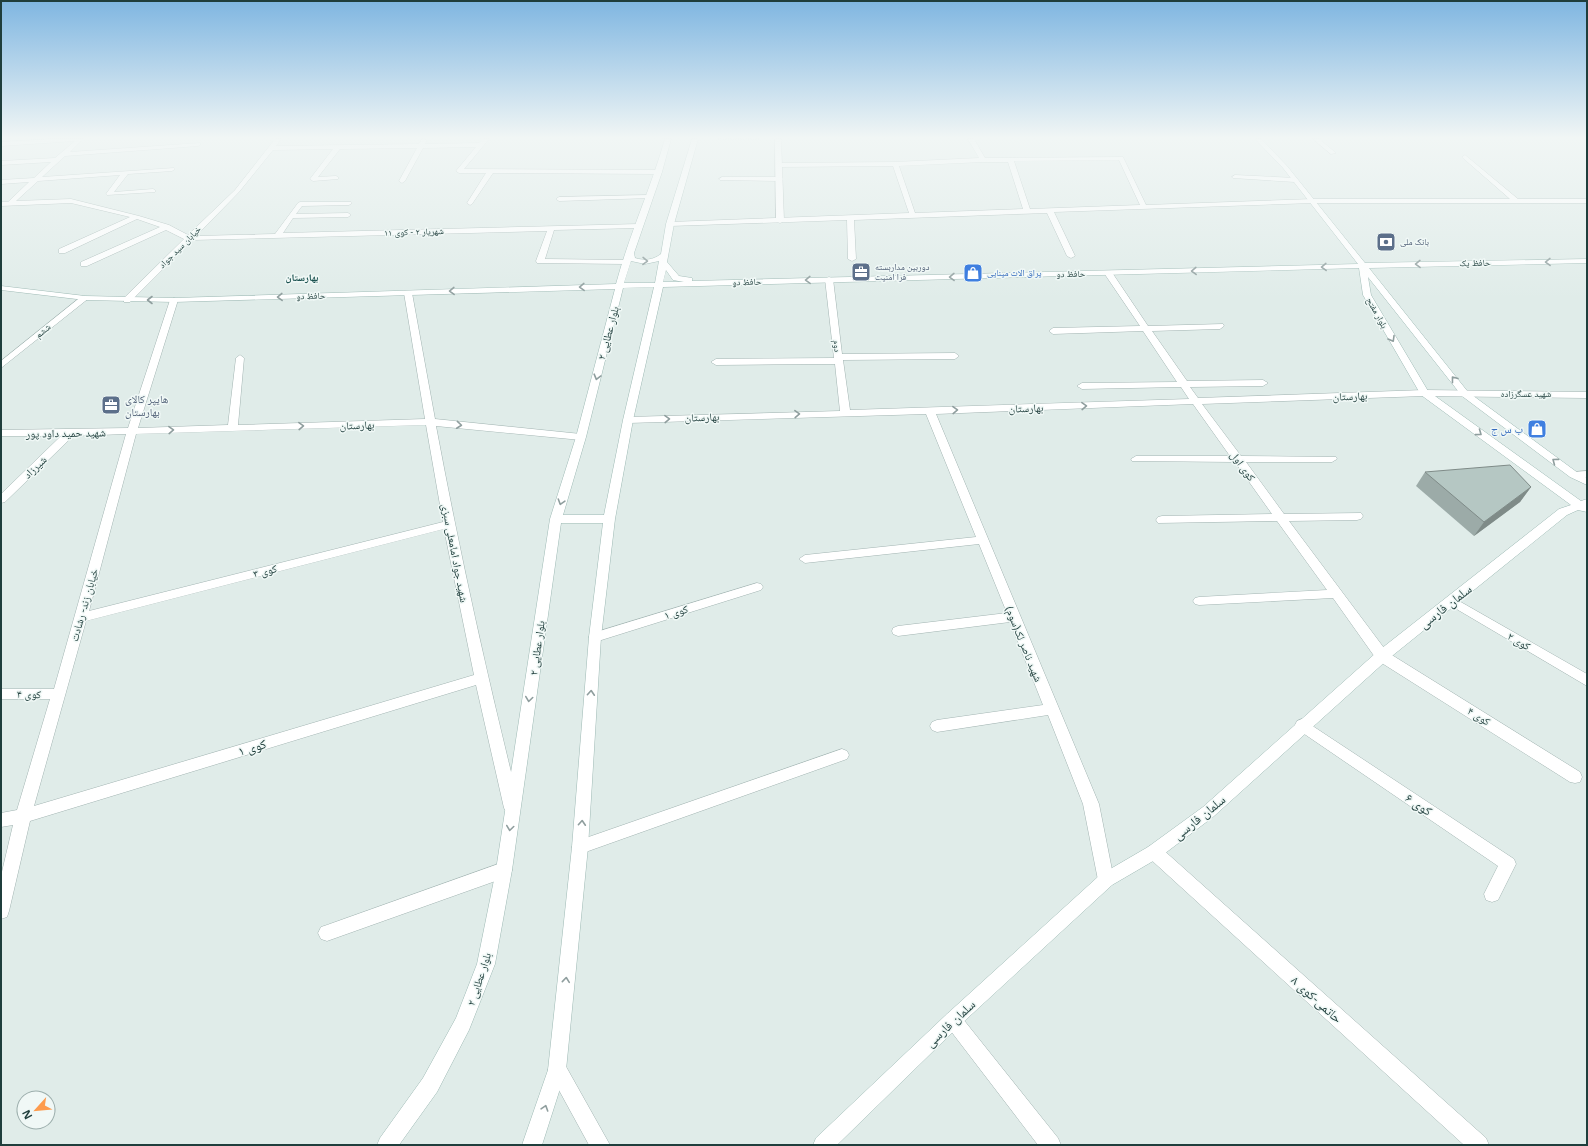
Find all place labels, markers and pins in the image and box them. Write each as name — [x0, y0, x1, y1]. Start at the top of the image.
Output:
bank icon: بانک ملی — [1375, 231, 1397, 253]
place label: بانک ملی — [1400, 235, 1430, 248]
place label: دوربین مداربسته فرا امنیت — [875, 260, 930, 283]
office icon: دوربین مداربسته فرا امنیت — [850, 261, 872, 283]
shop icon: یراق الات مینایی — [962, 262, 984, 284]
place label: یراق الات مینایی — [987, 266, 1042, 279]
place label: هایپر کالای بهارستان — [125, 391, 169, 419]
office icon: هایپر کالای بهارستان — [100, 394, 122, 416]
shop icon: ب س ج — [1526, 418, 1548, 440]
place label: ب س ج — [1491, 421, 1523, 436]

